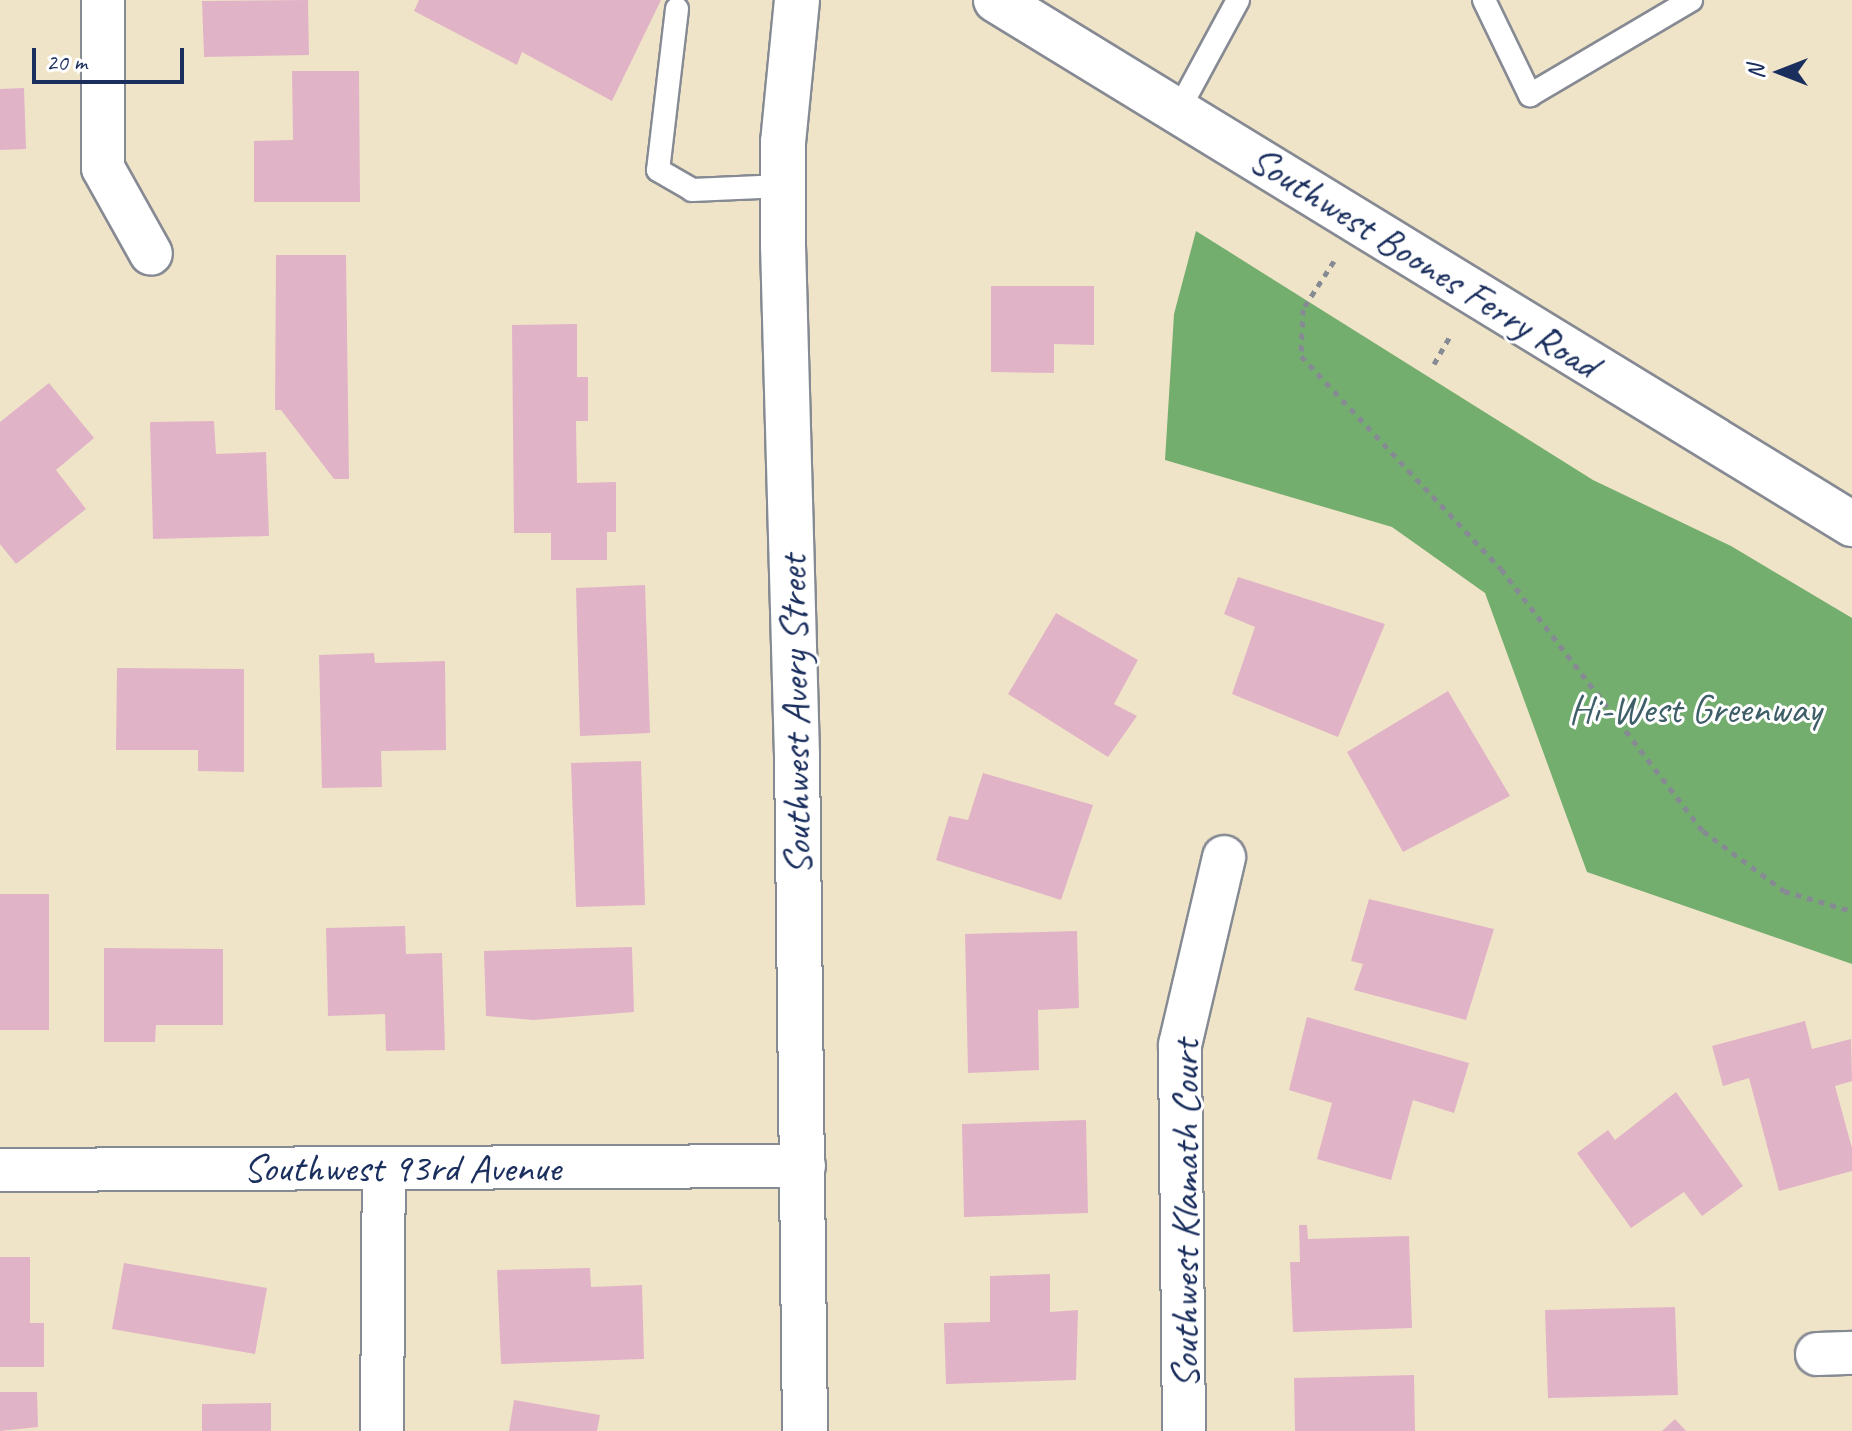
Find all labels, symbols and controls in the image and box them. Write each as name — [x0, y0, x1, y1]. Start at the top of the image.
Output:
scale bar — [36, 32, 188, 82]
north arrow — [1740, 32, 1820, 112]
text: 20 m — [46, 47, 87, 77]
text: N — [1742, 65, 1770, 79]
street label: Southwest Boones Ferry Road — [1241, 135, 1607, 389]
street label: Southwest Avery Street — [768, 554, 822, 876]
park label: Hi-West Greenway — [1570, 685, 1820, 733]
street label: Southwest Klamath Court — [1161, 1038, 1209, 1390]
street label: Southwest 93rd Avenue — [243, 1144, 561, 1192]

